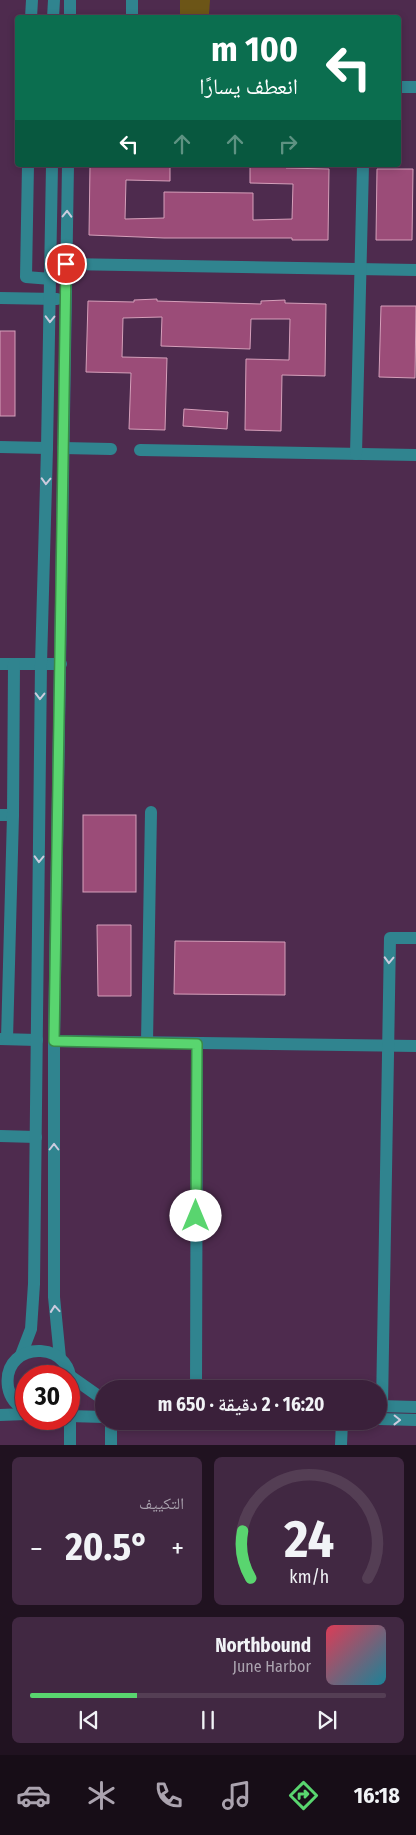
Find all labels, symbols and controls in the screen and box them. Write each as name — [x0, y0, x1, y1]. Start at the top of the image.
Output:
text: 100 m — [211, 28, 298, 70]
icon: left — [316, 35, 381, 100]
text: انعطف يسارًا — [199, 73, 298, 100]
icon: left — [115, 130, 143, 158]
icon: ahead — [168, 130, 196, 158]
icon: ahead — [221, 130, 249, 158]
icon: right — [274, 130, 302, 158]
one-way arrow — [62, 210, 72, 218]
pin — [45, 243, 87, 285]
icon: arrive — [52, 250, 80, 278]
one-way arrow — [44, 315, 55, 323]
one-way arrow — [41, 477, 52, 485]
one-way arrow — [35, 692, 45, 700]
one-way arrow — [34, 855, 44, 863]
one-way arrow — [384, 957, 395, 965]
one-way arrow — [49, 1143, 59, 1150]
position arrow — [169, 1189, 221, 1241]
one-way arrow — [50, 1305, 61, 1313]
speed limit sign: 30 — [15, 1365, 80, 1430]
text: 16:20 · 2 دقيقة · 650 m — [158, 1393, 324, 1416]
one-way arrow — [394, 1414, 402, 1425]
text: التكييف — [139, 1494, 184, 1513]
text: 24 — [283, 1508, 334, 1571]
text: 20.5° — [65, 1524, 149, 1570]
text: − — [30, 1532, 43, 1565]
text: + — [171, 1532, 184, 1565]
text: km/h — [289, 1566, 329, 1588]
text: Northbound — [215, 1634, 311, 1657]
text: June Harbor — [233, 1657, 311, 1676]
icon: previous — [75, 1706, 103, 1734]
icon: pause — [194, 1706, 222, 1734]
icon: next — [313, 1706, 341, 1734]
icon: car — [16, 1778, 51, 1813]
icon: climate — [84, 1778, 119, 1813]
icon: phone — [151, 1778, 186, 1813]
icon: music — [219, 1778, 254, 1813]
icon: directions — [286, 1778, 321, 1813]
text: 16:18 — [354, 1782, 400, 1809]

